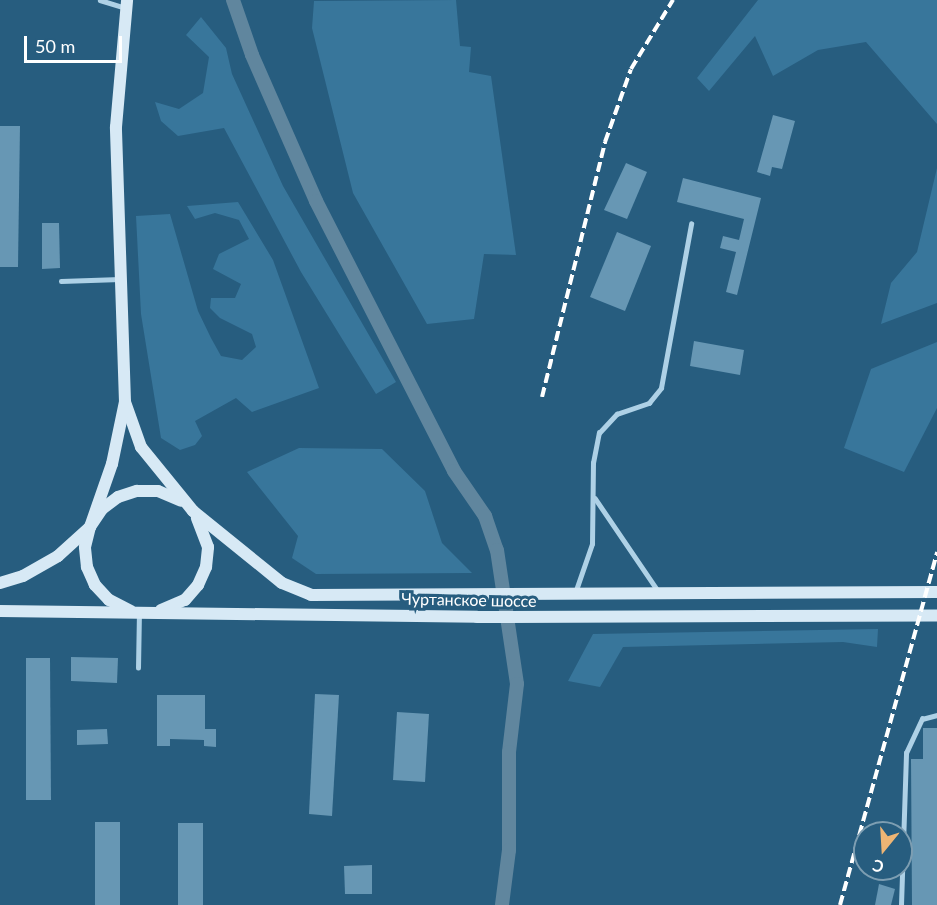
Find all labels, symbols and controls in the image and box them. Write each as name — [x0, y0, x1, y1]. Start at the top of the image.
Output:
scale bar — [27, 24, 124, 62]
text: 50 m — [35, 35, 75, 57]
street label: Чуртанское шоссе — [401, 589, 537, 611]
north arrow — [853, 821, 913, 881]
text: С — [870, 856, 886, 877]

